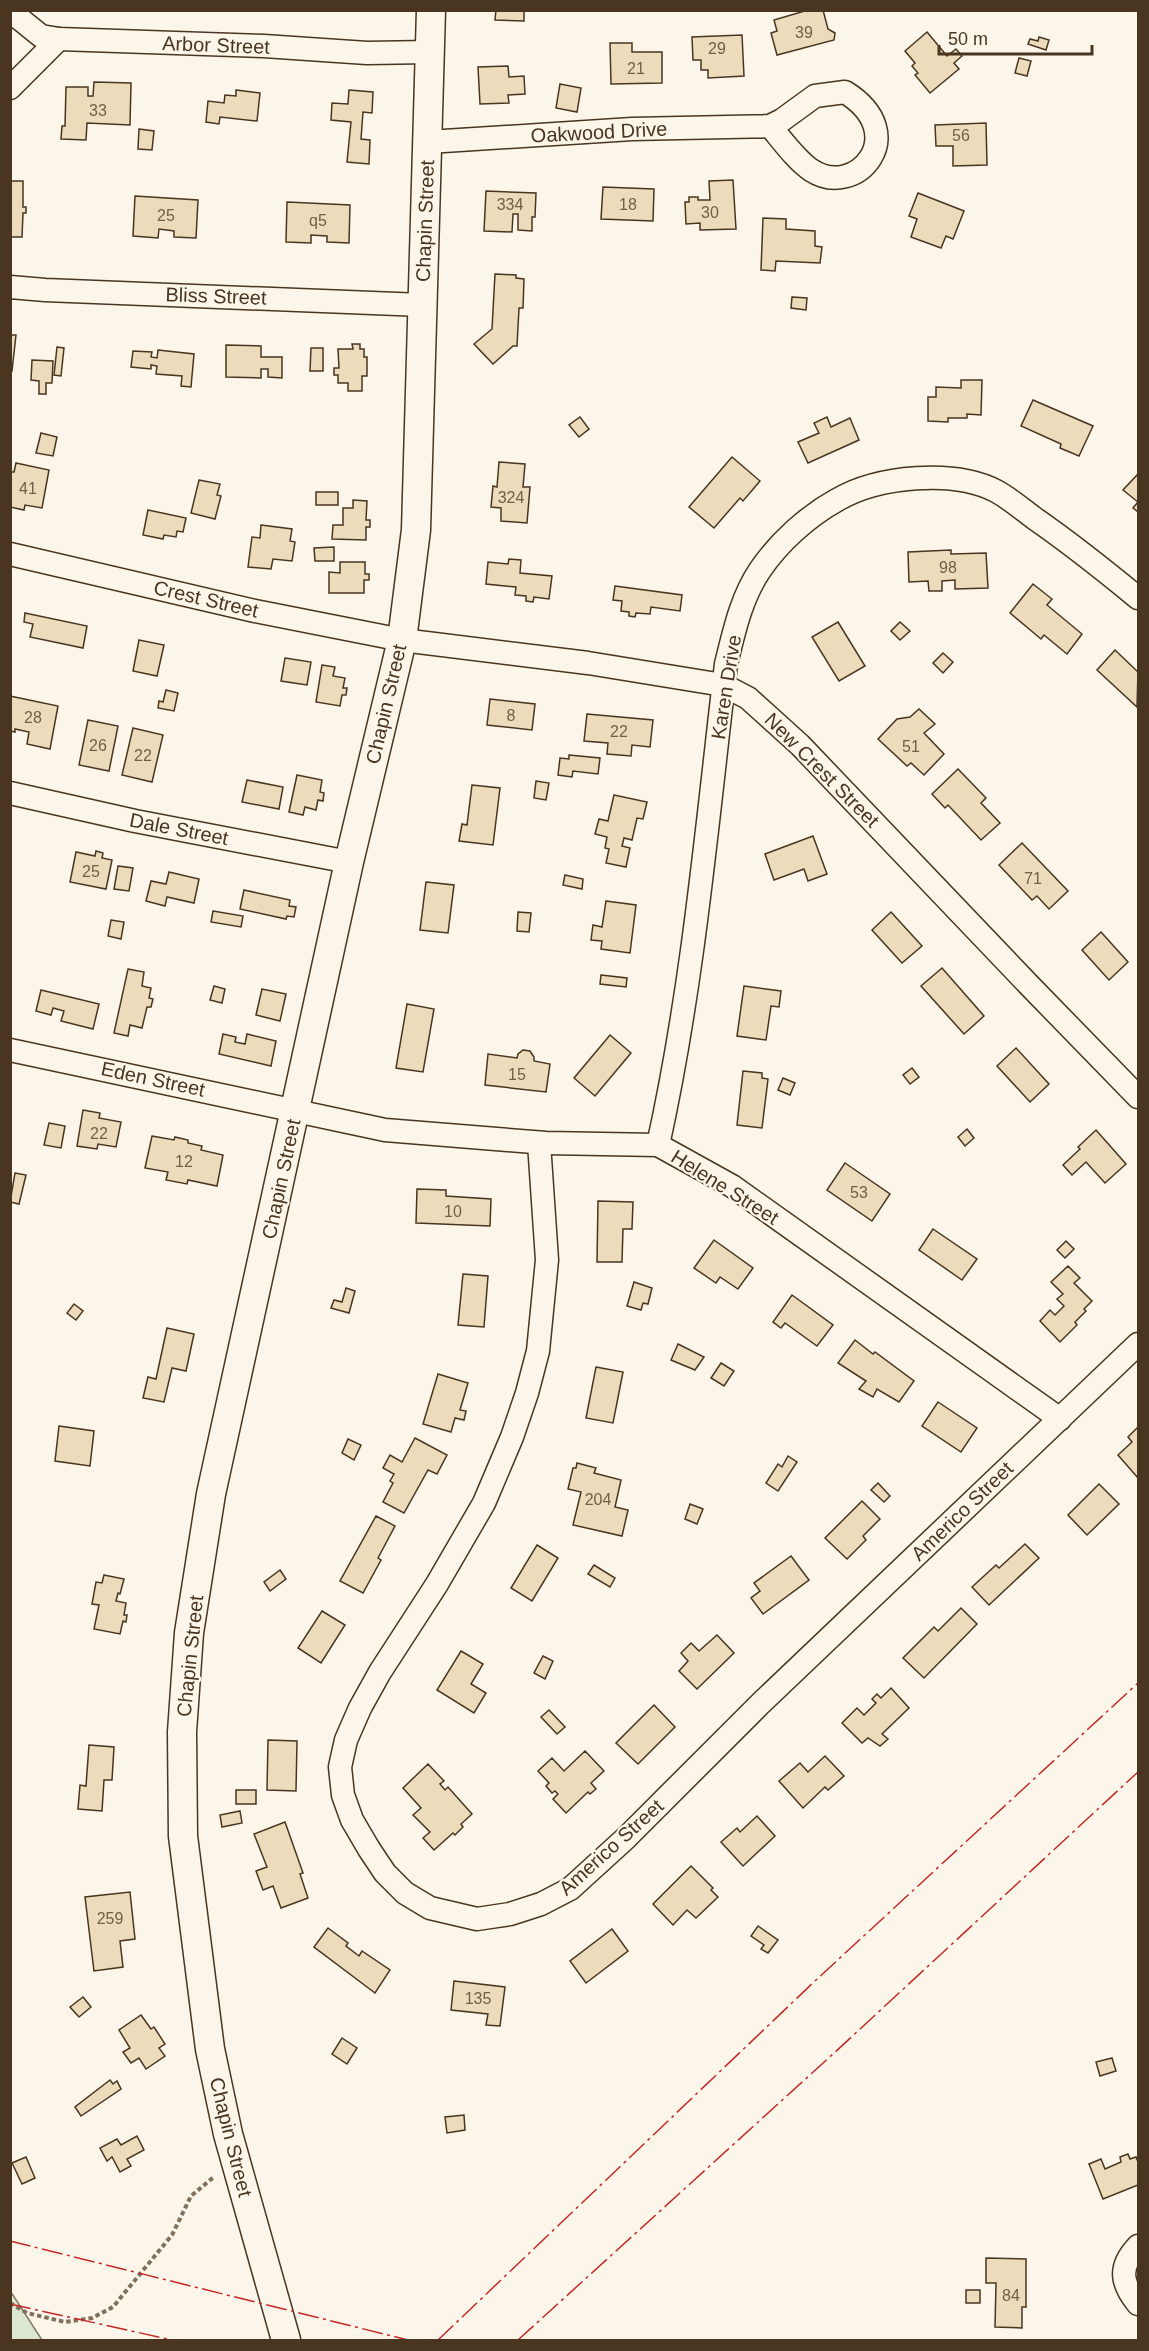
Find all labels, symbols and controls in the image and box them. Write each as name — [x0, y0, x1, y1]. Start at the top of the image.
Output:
scale bar — [939, 18, 1092, 56]
house number: 39 — [795, 24, 813, 41]
text: 50 m — [948, 29, 988, 49]
street label: Arbor Street — [162, 32, 271, 58]
house number: 29 — [708, 40, 726, 57]
house number: 21 — [627, 60, 645, 77]
house number: 33 — [89, 102, 107, 119]
street label: Oakwood Drive — [530, 117, 668, 147]
house number: 56 — [952, 127, 970, 144]
street label: Chapin Street — [412, 159, 438, 282]
house number: 334 — [497, 196, 523, 213]
house number: 18 — [619, 196, 637, 213]
house number: 30 — [701, 204, 719, 221]
house number: 25 — [157, 207, 175, 224]
house number: q5 — [309, 212, 327, 229]
street label: Bliss Street — [165, 283, 267, 309]
house number: 41 — [19, 480, 37, 497]
house number: 324 — [498, 489, 524, 506]
house number: 98 — [939, 559, 957, 576]
street label: Crest Street — [152, 576, 261, 622]
street label: Karen Drive — [707, 633, 745, 741]
street label: Chapin Street — [362, 642, 411, 766]
house number: 8 — [507, 707, 516, 724]
street label: New Crest Street — [760, 708, 884, 832]
house number: 28 — [24, 709, 42, 726]
house number: 22 — [610, 723, 628, 740]
house number: 26 — [89, 737, 107, 754]
house number: 51 — [902, 738, 920, 755]
house number: 22 — [134, 747, 152, 764]
street label: Dale Street — [128, 809, 231, 849]
house number: 25 — [82, 863, 100, 880]
house number: 71 — [1024, 870, 1042, 887]
street label: Eden Street — [99, 1057, 207, 1101]
house number: 15 — [508, 1066, 526, 1083]
street label: Chapin Street — [258, 1116, 305, 1241]
house number: 22 — [90, 1125, 108, 1142]
street label: Helene Street — [667, 1145, 783, 1229]
house number: 12 — [175, 1153, 193, 1170]
house number: 53 — [850, 1184, 868, 1201]
house number: 10 — [444, 1203, 462, 1220]
street label: Americo Street — [907, 1457, 1018, 1565]
house number: 204 — [585, 1491, 611, 1508]
street label: Chapin Street — [173, 1594, 207, 1718]
street label: Americo Street — [554, 1794, 668, 1899]
house number: 259 — [97, 1910, 123, 1927]
house number: 135 — [465, 1990, 491, 2007]
street label: Chapin Street — [206, 2075, 257, 2199]
house number: 84 — [1002, 2287, 1020, 2304]

